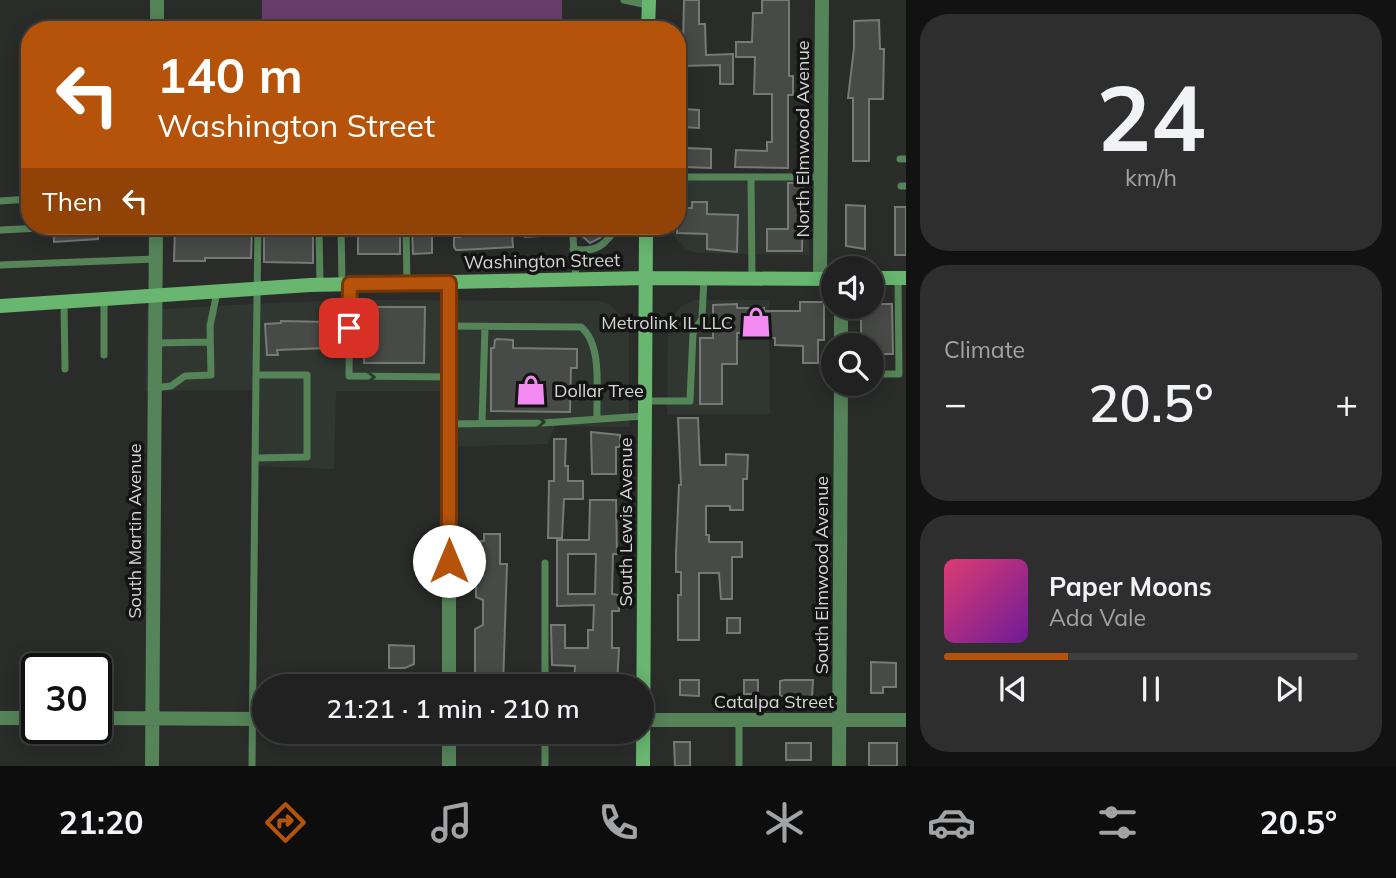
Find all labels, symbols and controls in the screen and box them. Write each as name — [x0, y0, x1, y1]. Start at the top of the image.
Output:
street label: North Elmwood Avenue — [791, 40, 814, 238]
text: 140 m — [157, 44, 303, 105]
icon: left — [42, 49, 133, 140]
text: 24 — [1096, 60, 1206, 174]
text: Washington Street — [157, 105, 435, 145]
text: km/h — [1125, 163, 1177, 192]
icon: left — [116, 182, 154, 220]
text: Then — [42, 185, 102, 218]
street label: Washington Street — [464, 248, 620, 274]
map controls — [821, 256, 884, 396]
button: sound — [821, 256, 884, 319]
pin — [319, 298, 379, 358]
shop icon: Metrolink IL LLC — [739, 305, 773, 339]
icon: arrive — [330, 309, 368, 347]
place label: Metrolink IL LLC — [601, 311, 733, 334]
button: search — [821, 333, 884, 396]
text: Climate — [944, 335, 1025, 364]
one-way arrow — [364, 369, 375, 384]
text: 20.5° — [1088, 370, 1214, 435]
shop icon: Dollar Tree — [514, 373, 548, 407]
place label: Dollar Tree — [554, 379, 644, 402]
text: − — [944, 379, 967, 427]
text: + — [1335, 379, 1358, 427]
one-way arrow — [534, 415, 545, 430]
street label: South Lewis Avenue — [614, 437, 637, 607]
street label: South Martin Avenue — [123, 443, 146, 619]
street label: South Elmwood Avenue — [810, 476, 833, 674]
position arrow — [412, 524, 486, 598]
text: Paper Moons — [1049, 570, 1212, 603]
text: Ada Vale — [1049, 603, 1146, 632]
speed limit sign: 30 — [21, 653, 112, 744]
icon: previous — [994, 670, 1032, 708]
icon: pause — [1132, 670, 1170, 708]
icon: next — [1270, 670, 1308, 708]
street label: Catalpa Street — [714, 690, 834, 713]
text: 21:21 · 1 min · 210 m — [326, 692, 580, 725]
icon: directions — [261, 798, 310, 847]
icon: music — [427, 798, 476, 847]
icon: phone — [594, 798, 643, 847]
icon: climate — [760, 798, 809, 847]
icon: car — [927, 798, 976, 847]
icon: filters — [1093, 798, 1142, 847]
text: 21:20 — [59, 802, 143, 842]
text: 20.5° — [1260, 802, 1337, 842]

